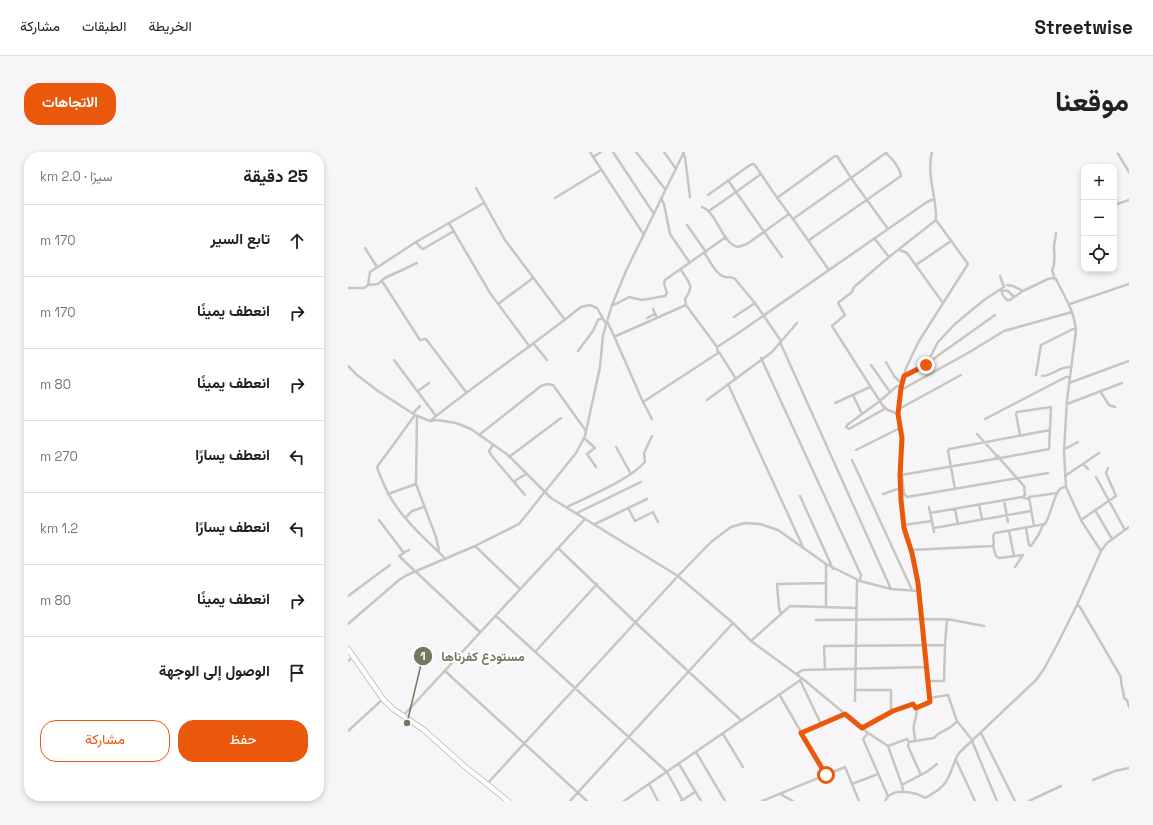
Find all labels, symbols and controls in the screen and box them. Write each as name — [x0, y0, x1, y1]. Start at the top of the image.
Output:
text: Streetwise — [1034, 15, 1133, 40]
text: مشاركة — [20, 17, 60, 35]
text: الطبقات — [82, 17, 126, 35]
text: الخريطة — [148, 17, 192, 35]
button: الاتجاهات — [24, 83, 116, 125]
text: موقعنا — [1055, 83, 1129, 119]
map controls — [1081, 164, 1117, 272]
button: + — [1081, 164, 1117, 200]
text: 25 دقيقة — [243, 165, 308, 187]
text: سيرًا · 2.0 km — [40, 168, 112, 185]
button: − — [1081, 200, 1117, 236]
text: تابع السير — [210, 229, 270, 248]
icon: ahead — [286, 230, 308, 252]
text: 170 m — [40, 232, 76, 249]
button: locate — [1081, 236, 1117, 272]
text: انعطف يمينًا — [197, 301, 270, 320]
icon: right — [286, 302, 308, 324]
text: 170 m — [40, 304, 76, 321]
route end — [917, 356, 935, 374]
text: انعطف يمينًا — [197, 373, 270, 392]
icon: right — [286, 374, 308, 396]
text: 80 m — [40, 376, 71, 393]
text: انعطف يسارًا — [195, 445, 270, 464]
icon: left — [286, 446, 308, 468]
text: 270 m — [40, 448, 78, 465]
text: انعطف يسارًا — [195, 517, 270, 536]
icon: left — [286, 518, 308, 540]
text: 1.2 km — [40, 520, 78, 537]
text: انعطف يمينًا — [197, 589, 270, 608]
icon: right — [286, 590, 308, 612]
text: 80 m — [40, 592, 71, 609]
callout: مستودع كفرناها — [413, 644, 532, 669]
text: 1 — [420, 648, 426, 664]
text: مستودع كفرناها — [441, 648, 525, 665]
text: الوصول إلى الوجهة — [159, 661, 270, 680]
icon: arrive — [286, 662, 308, 684]
button: مشاركة — [40, 720, 170, 762]
button: حفظ — [178, 720, 308, 762]
route start — [817, 766, 835, 784]

